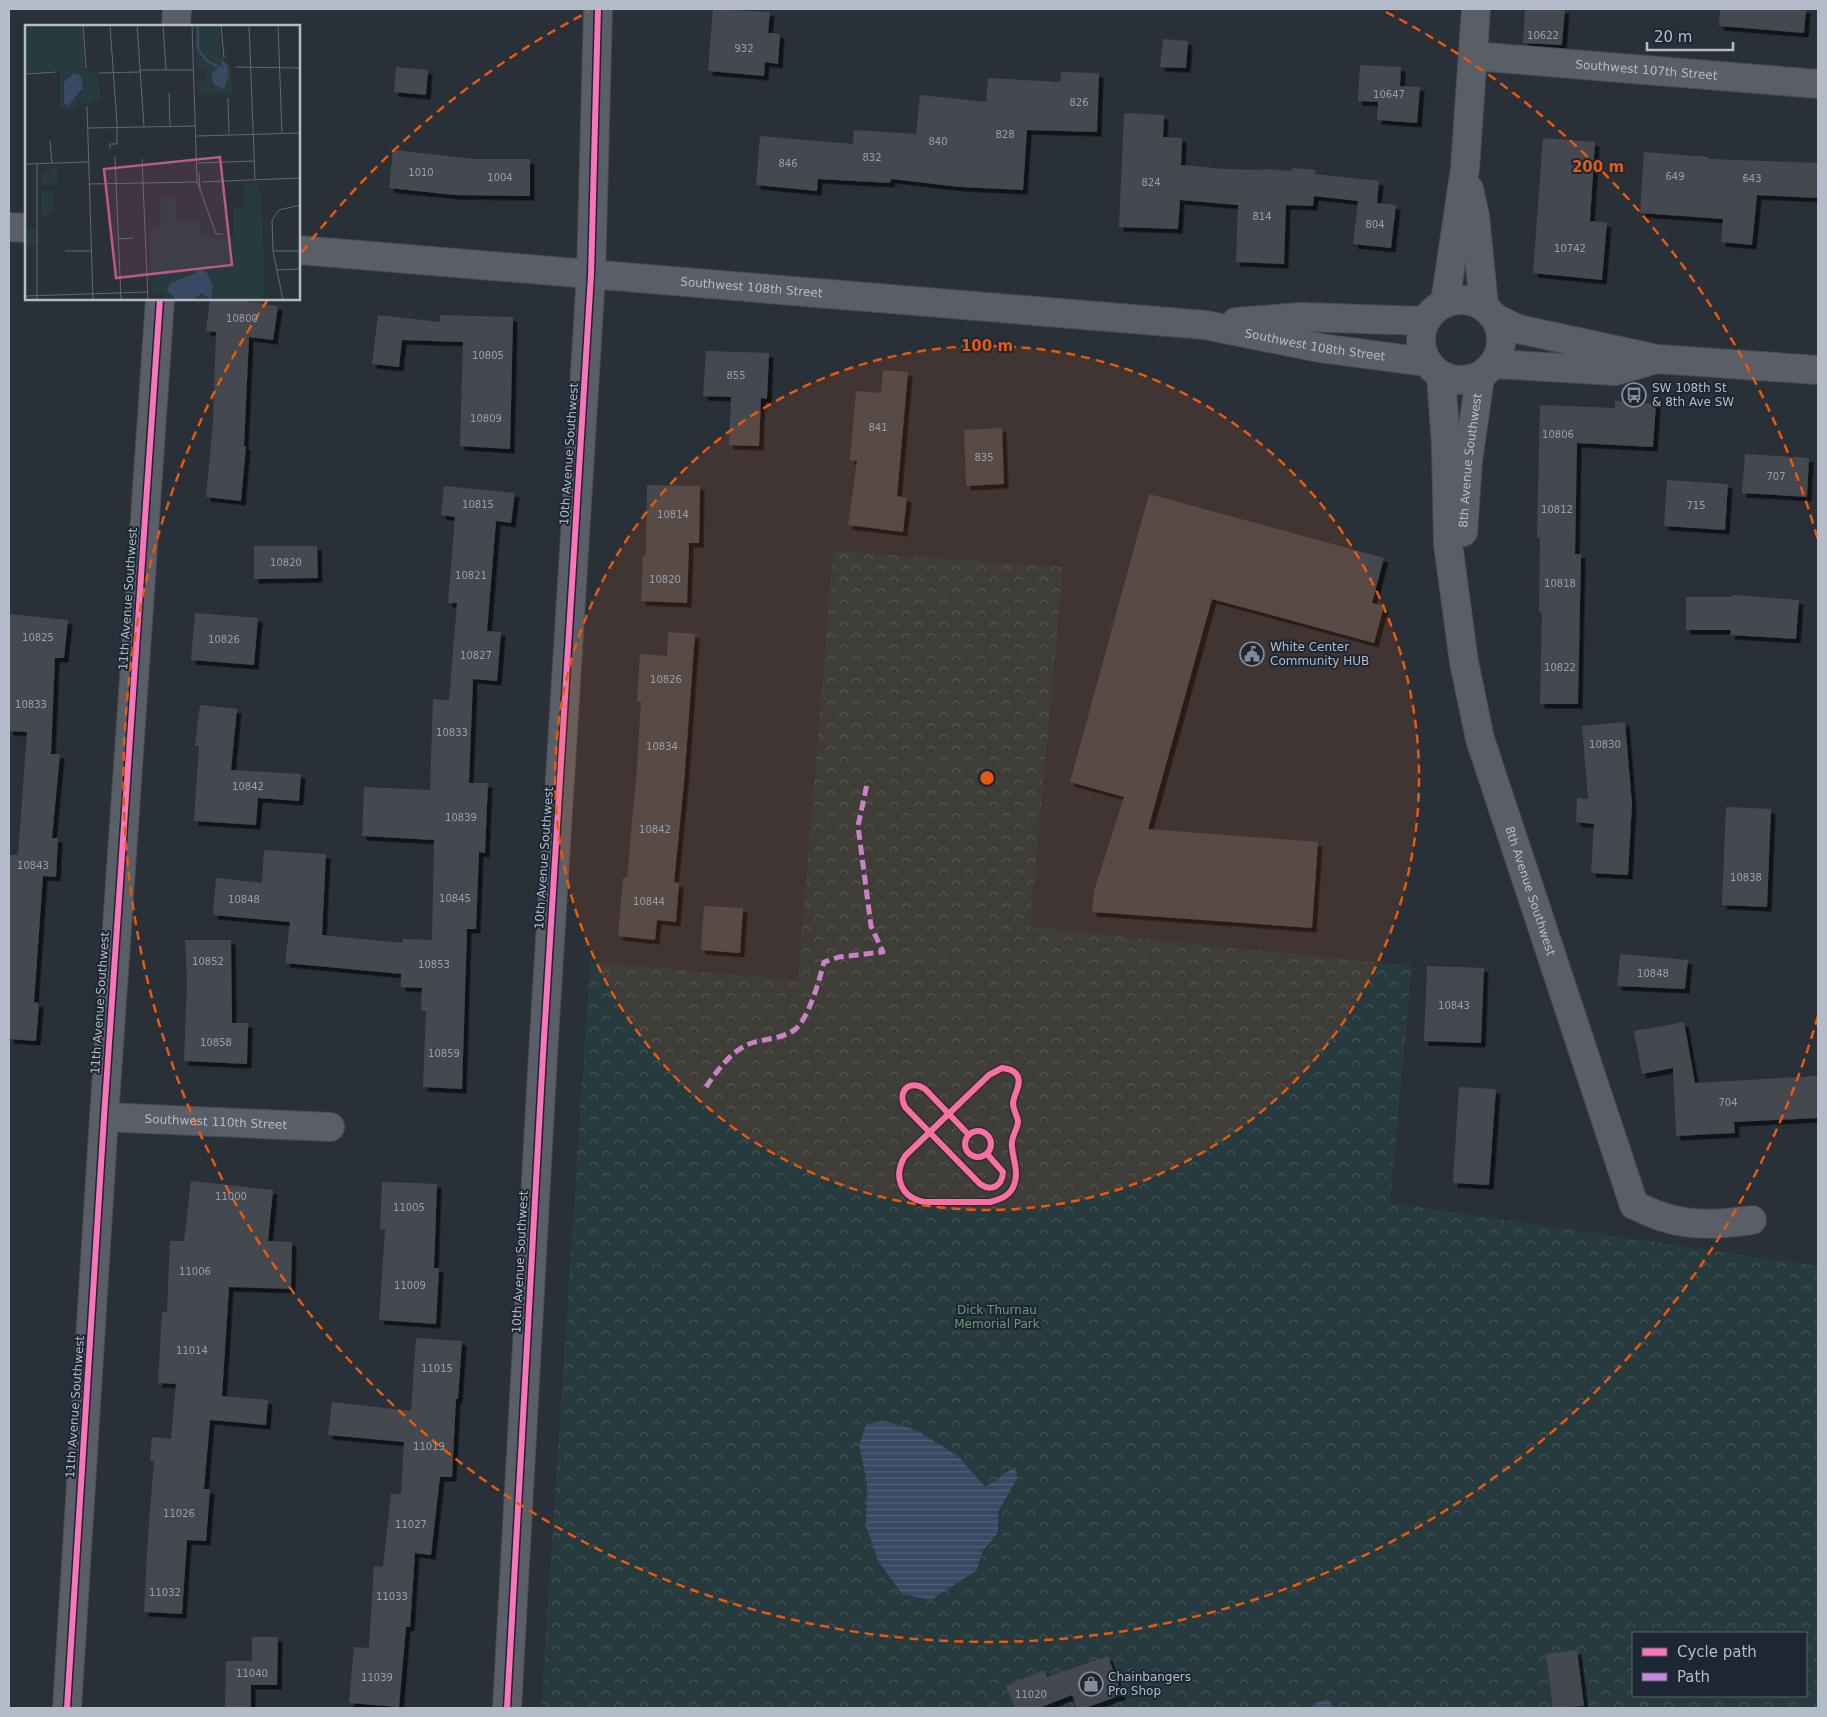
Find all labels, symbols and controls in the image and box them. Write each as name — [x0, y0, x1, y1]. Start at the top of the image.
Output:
scale bar — [1647, 20, 1733, 52]
inset map — [25, 25, 300, 300]
text: 20 m — [1654, 28, 1692, 46]
house number: 10622 — [1527, 30, 1559, 41]
house number: 932 — [734, 43, 754, 54]
street label: Southwest 107th Street — [1575, 57, 1718, 83]
house number: 10647 — [1373, 89, 1405, 100]
house number: 826 — [1069, 97, 1089, 108]
house number: 828 — [995, 129, 1015, 140]
house number: 840 — [928, 136, 948, 147]
house number: 832 — [862, 152, 882, 163]
house number: 846 — [778, 158, 798, 169]
text: 200 m — [1572, 158, 1624, 176]
house number: 1010 — [408, 167, 434, 178]
house number: 649 — [1665, 171, 1685, 182]
house number: 1004 — [487, 172, 513, 183]
house number: 643 — [1742, 173, 1762, 184]
house number: 824 — [1141, 177, 1161, 188]
house number: 814 — [1252, 211, 1272, 222]
house number: 804 — [1365, 219, 1385, 230]
house number: 10742 — [1554, 243, 1586, 254]
street label: Southwest 108th Street — [680, 275, 823, 300]
house number: 10800 — [226, 313, 258, 324]
street label: Southwest 108th Street — [1243, 326, 1387, 364]
text: 100 m — [961, 337, 1013, 355]
house number: 10805 — [472, 350, 504, 361]
house number: 855 — [726, 370, 746, 381]
place label: SW 108th St & 8th Ave SW — [1652, 381, 1734, 409]
street label: 10th Avenue Southwest — [557, 382, 581, 526]
bus stop icon: SW 108th St & 8th Ave SW — [1621, 382, 1647, 408]
street label: 8th Avenue Southwest — [1456, 392, 1485, 528]
house number: 10809 — [470, 413, 502, 424]
house number: 841 — [868, 422, 888, 433]
house number: 10806 — [1542, 429, 1574, 440]
house number: 835 — [974, 452, 994, 463]
house number: 707 — [1766, 471, 1786, 482]
house number: 10815 — [462, 499, 494, 510]
house number: 715 — [1686, 500, 1706, 511]
house number: 10812 — [1541, 504, 1573, 515]
house number: 10814 — [657, 509, 689, 520]
street label: 11th Avenue Southwest — [116, 527, 140, 671]
house number: 10820 — [270, 557, 302, 568]
house number: 10821 — [455, 570, 487, 581]
house number: 10820 — [649, 574, 681, 585]
house number: 10818 — [1544, 578, 1576, 589]
house number: 10825 — [22, 632, 54, 643]
house number: 10826 — [208, 634, 240, 645]
place label: White Center Community HUB — [1270, 640, 1369, 668]
public building icon: White Center Community HUB — [1239, 641, 1265, 667]
house number: 10827 — [460, 650, 492, 661]
house number: 10822 — [1544, 662, 1576, 673]
house number: 10826 — [650, 674, 682, 685]
house number: 10833 — [15, 699, 47, 710]
house number: 10833 — [436, 727, 468, 738]
house number: 10830 — [1589, 739, 1621, 750]
house number: 10834 — [646, 741, 678, 752]
centre of rings — [978, 769, 996, 787]
house number: 10842 — [232, 781, 264, 792]
street label: 10th Avenue Southwest — [532, 786, 556, 930]
house number: 10839 — [445, 812, 477, 823]
house number: 10842 — [639, 824, 671, 835]
street label: 8th Avenue Southwest — [1502, 825, 1558, 958]
house number: 10843 — [17, 860, 49, 871]
house number: 10838 — [1730, 872, 1762, 883]
house number: 10845 — [439, 893, 471, 904]
house number: 10848 — [228, 894, 260, 905]
house number: 10844 — [633, 896, 665, 907]
street label: 11th Avenue Southwest — [88, 931, 112, 1075]
house number: 10852 — [192, 956, 224, 967]
house number: 10853 — [418, 959, 450, 970]
house number: 10848 — [1637, 968, 1669, 979]
house number: 10843 — [1438, 1000, 1470, 1011]
house number: 10858 — [200, 1037, 232, 1048]
house number: 10859 — [428, 1048, 460, 1059]
house number: 704 — [1718, 1097, 1738, 1108]
street label: Southwest 110th Street — [144, 1112, 288, 1132]
street label: 10th Avenue Southwest — [509, 1190, 531, 1334]
house number: 11000 — [215, 1191, 247, 1202]
house number: 11005 — [393, 1202, 425, 1213]
house number: 11006 — [179, 1266, 211, 1277]
house number: 11009 — [394, 1280, 426, 1291]
park label: Dick Thurnau Memorial Park — [954, 1303, 1040, 1331]
street label: 11th Avenue Southwest — [63, 1335, 87, 1479]
house number: 11014 — [176, 1345, 208, 1356]
house number: 11015 — [421, 1363, 453, 1374]
house number: 11019 — [413, 1441, 445, 1452]
house number: 11026 — [163, 1508, 195, 1519]
house number: 11027 — [395, 1519, 427, 1530]
house number: 11032 — [149, 1587, 181, 1598]
house number: 11033 — [376, 1591, 408, 1602]
legend — [1632, 1632, 1807, 1697]
text: Cycle path — [1677, 1643, 1757, 1661]
house number: 11040 — [236, 1668, 268, 1679]
text: Path — [1677, 1668, 1710, 1686]
place label: Chainbangers Pro Shop — [1108, 1670, 1191, 1698]
shop icon: Chainbangers Pro Shop — [1078, 1671, 1104, 1697]
house number: 11039 — [361, 1672, 393, 1683]
house number: 11020 — [1015, 1689, 1047, 1700]

